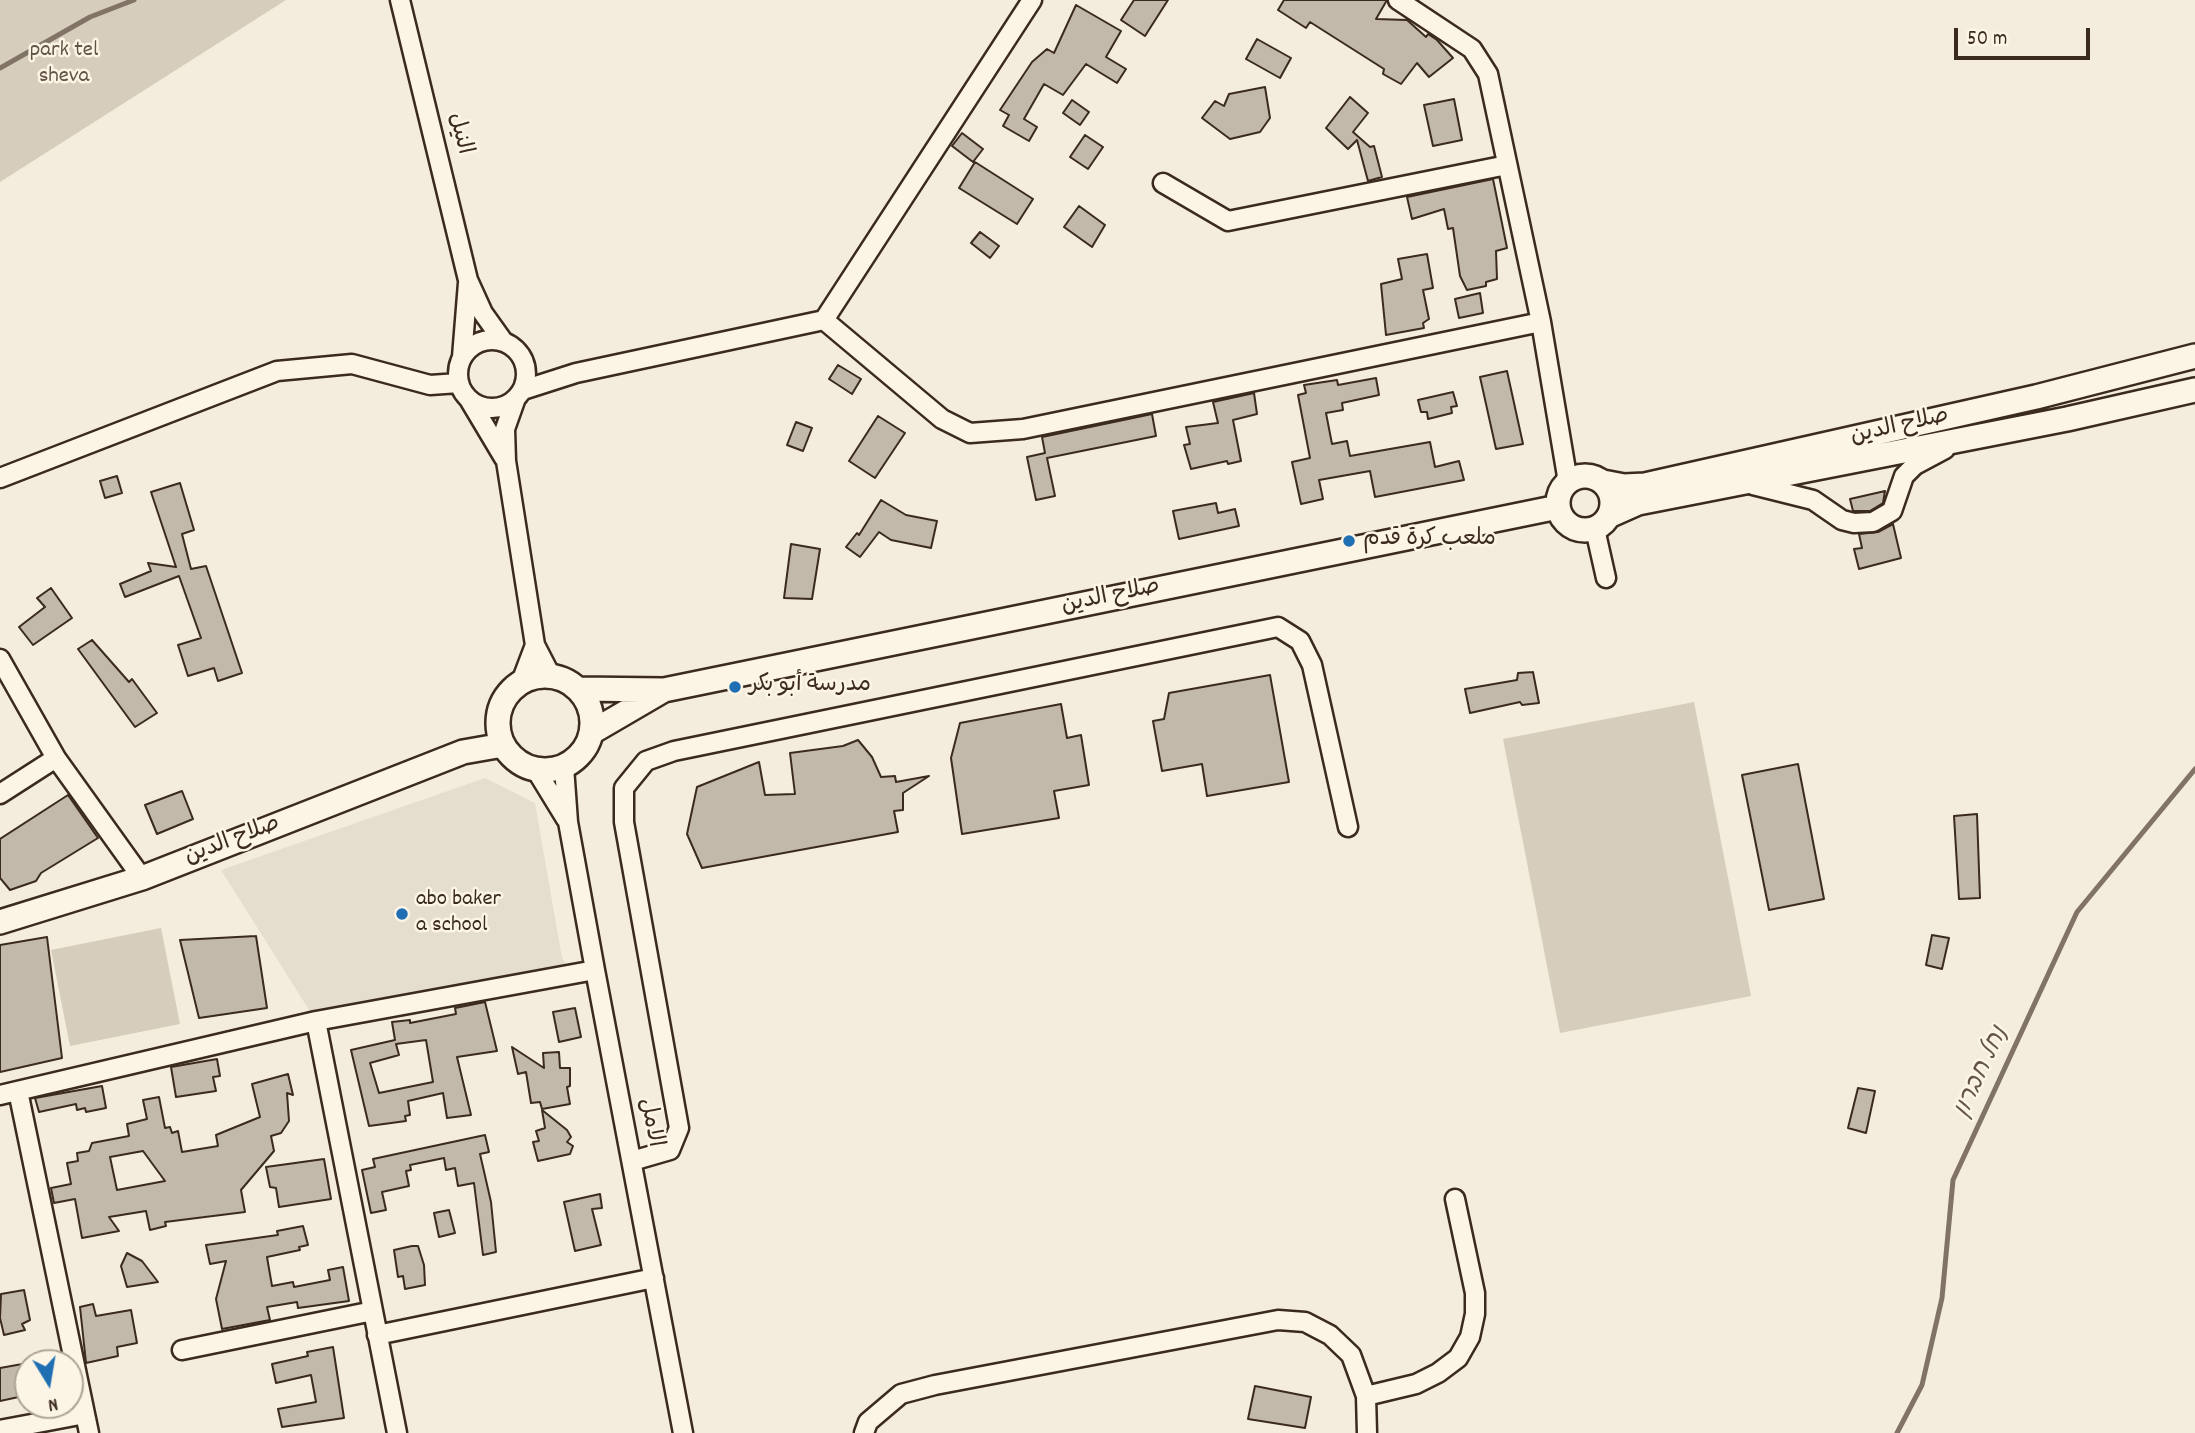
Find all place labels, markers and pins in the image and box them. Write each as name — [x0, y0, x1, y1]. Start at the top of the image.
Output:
place label: ملعب كرة قدم — [1363, 527, 1496, 555]
marker: ملعب كرة قدم — [1341, 533, 1357, 549]
place label: مدرسة أبو بكر — [749, 673, 871, 701]
marker: مدرسة أبو بكر — [727, 679, 743, 695]
place label: abo baker a school — [416, 887, 501, 941]
marker: abo baker a school — [394, 906, 410, 922]

